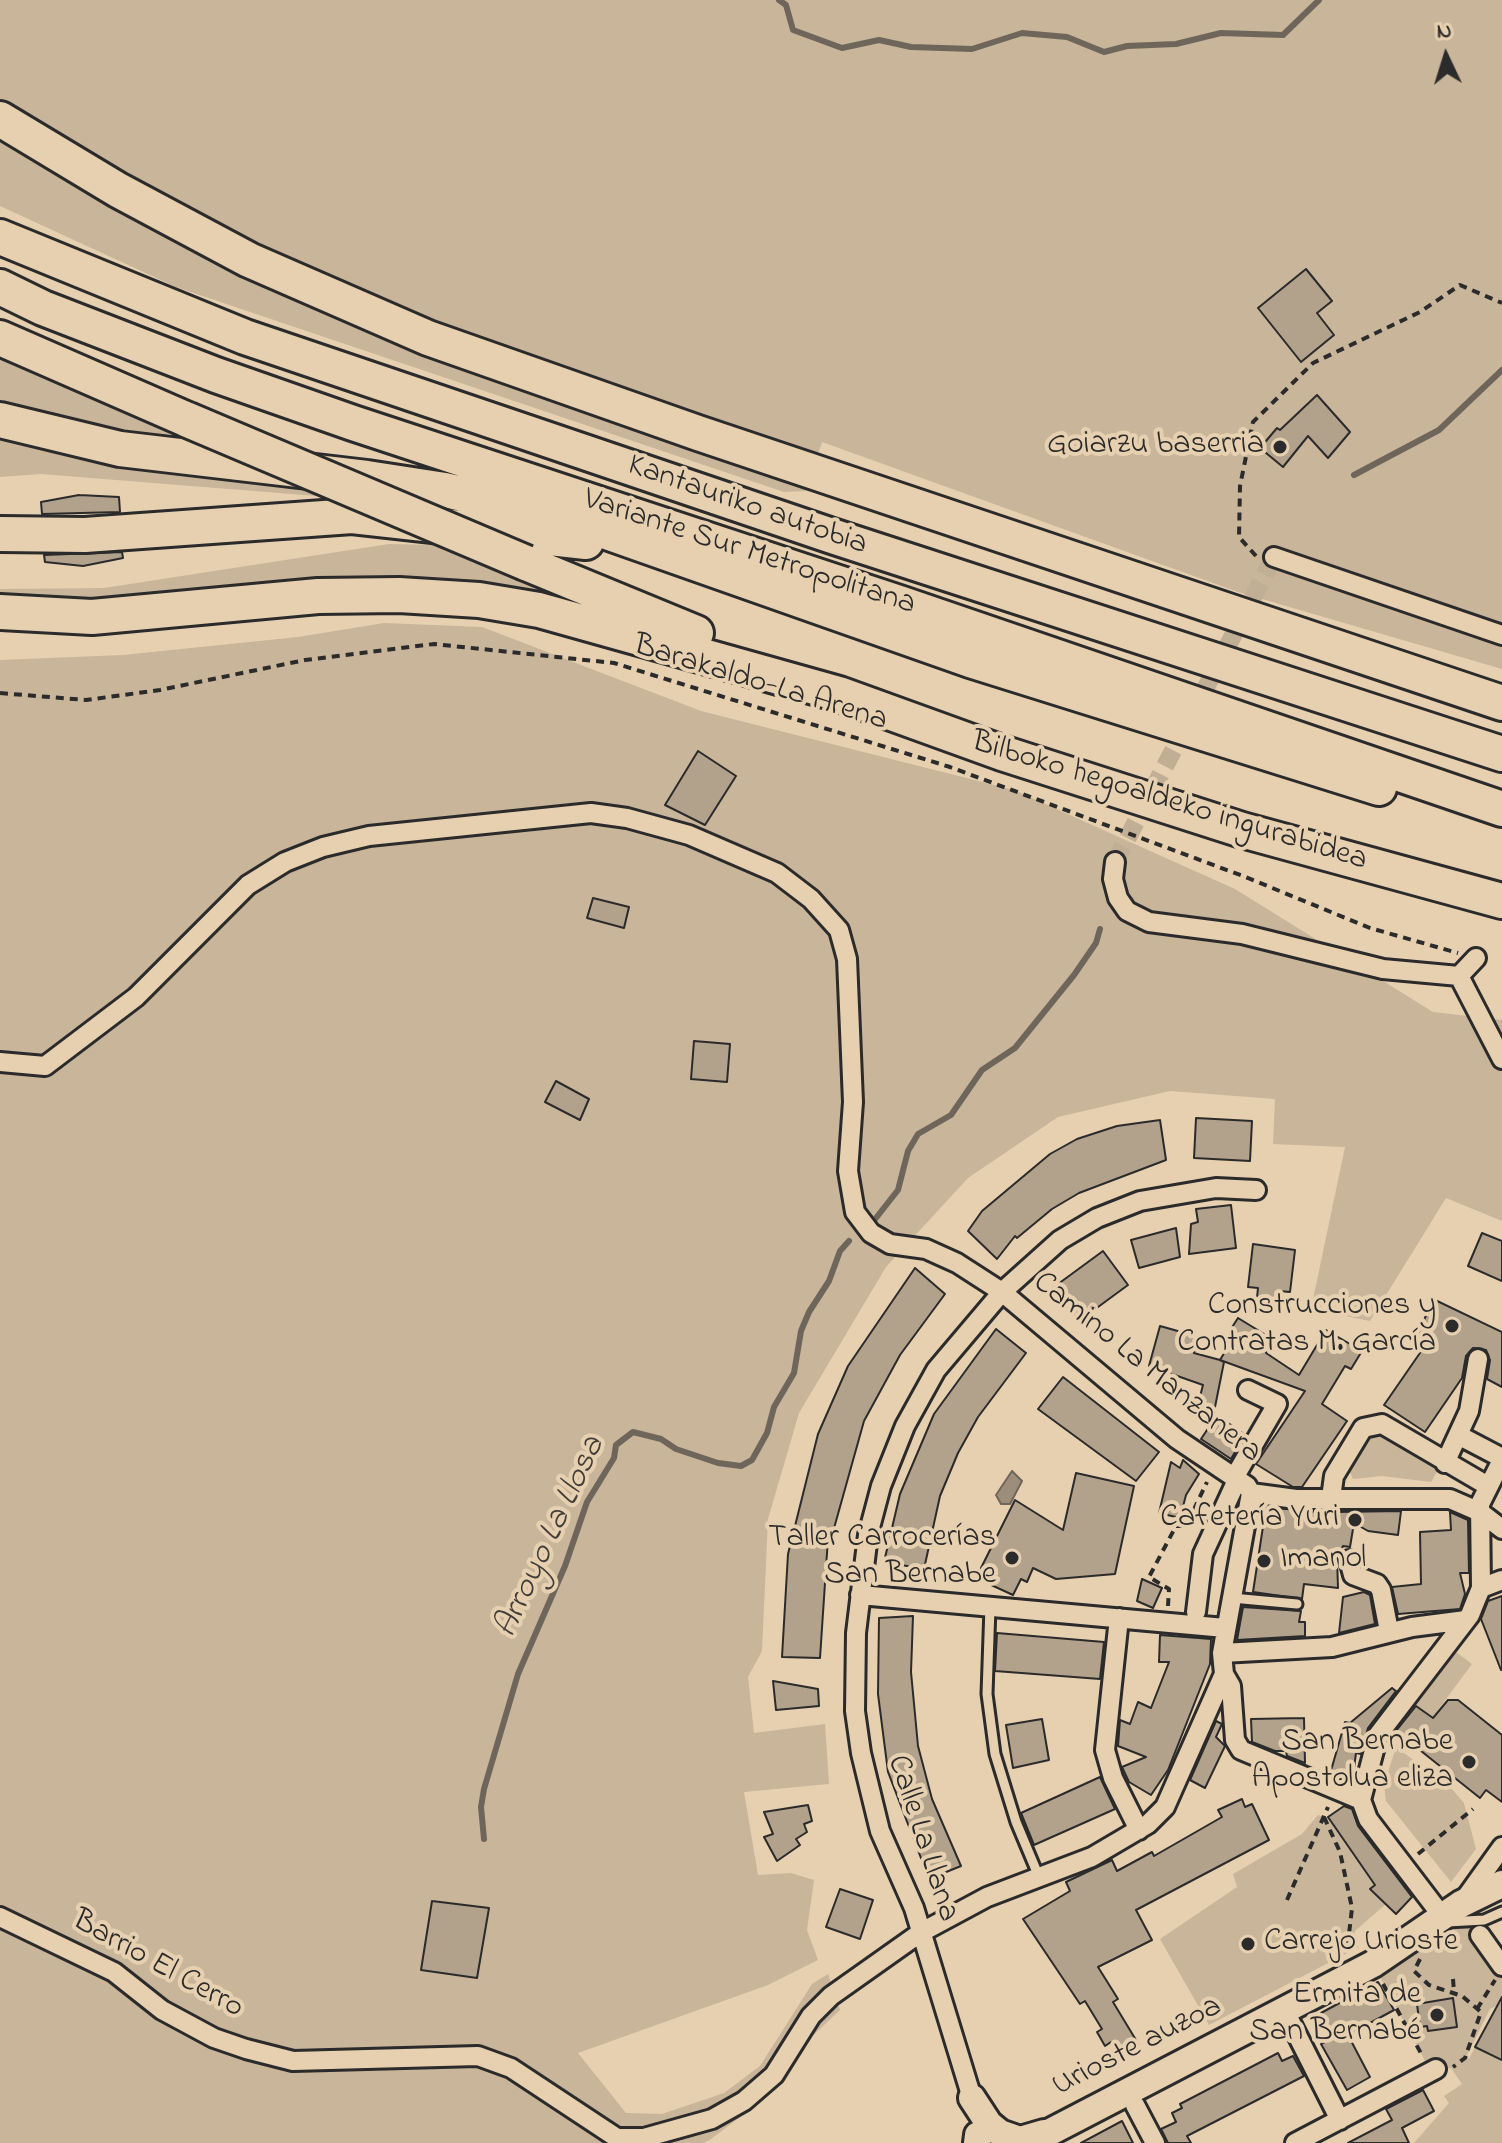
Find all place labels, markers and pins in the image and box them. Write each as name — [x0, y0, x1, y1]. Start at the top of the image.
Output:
place label: Goiarzu baserria — [1047, 428, 1264, 466]
marker: Goiarzu baserria — [1271, 438, 1289, 456]
place label: Construcciones y Contratas M. García — [1177, 1289, 1436, 1364]
marker: Construcciones y Contratas M. García — [1443, 1317, 1461, 1335]
place label: Cafetería Yuri — [1160, 1501, 1339, 1539]
marker: Cafetería Yuri — [1346, 1511, 1364, 1529]
place label: Taller Carrocerías San Bernabe — [768, 1521, 996, 1596]
place label: Imanol — [1280, 1542, 1366, 1580]
marker: Taller Carrocerías San Bernabe — [1003, 1549, 1021, 1567]
marker: Imanol — [1255, 1552, 1273, 1570]
place label: San Bernabe Apostolua eliza — [1251, 1725, 1453, 1800]
marker: San Bernabe Apostolua eliza — [1460, 1753, 1478, 1771]
place label: Carrejo Urioste — [1264, 1925, 1458, 1963]
marker: Carrejo Urioste — [1239, 1935, 1257, 1953]
place label: Ermita de San Bernabé — [1249, 1978, 1421, 2053]
marker: Ermita de San Bernabé — [1428, 2006, 1446, 2024]

